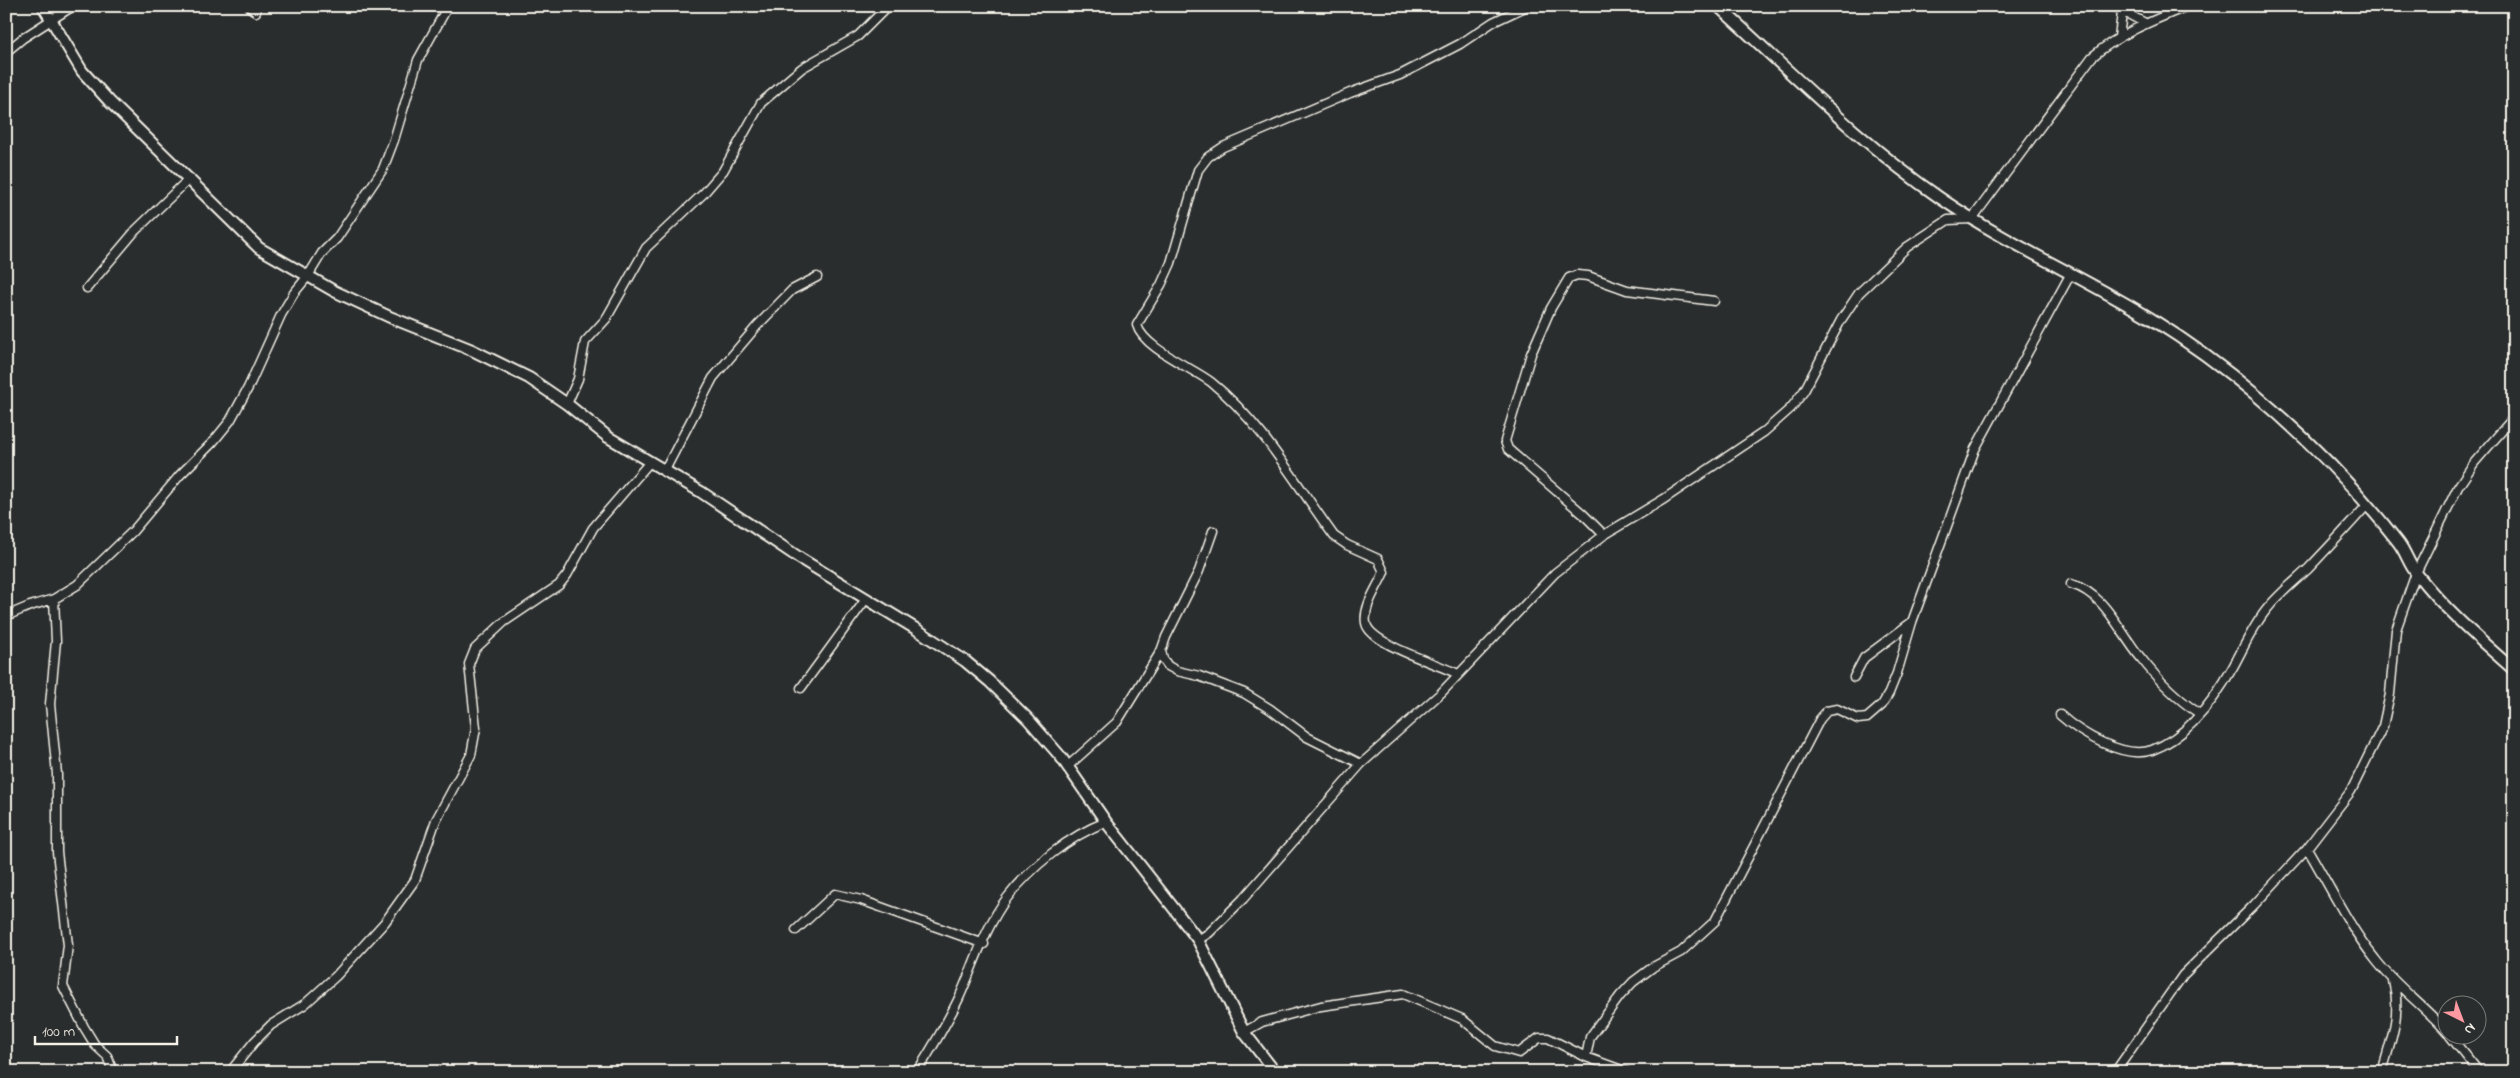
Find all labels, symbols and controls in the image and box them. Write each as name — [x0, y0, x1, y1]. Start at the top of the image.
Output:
north arrow — [2438, 996, 2488, 1046]
scale bar — [35, 1013, 178, 1045]
text: N — [2459, 1018, 2480, 1040]
text: 100 m — [42, 1021, 75, 1043]

